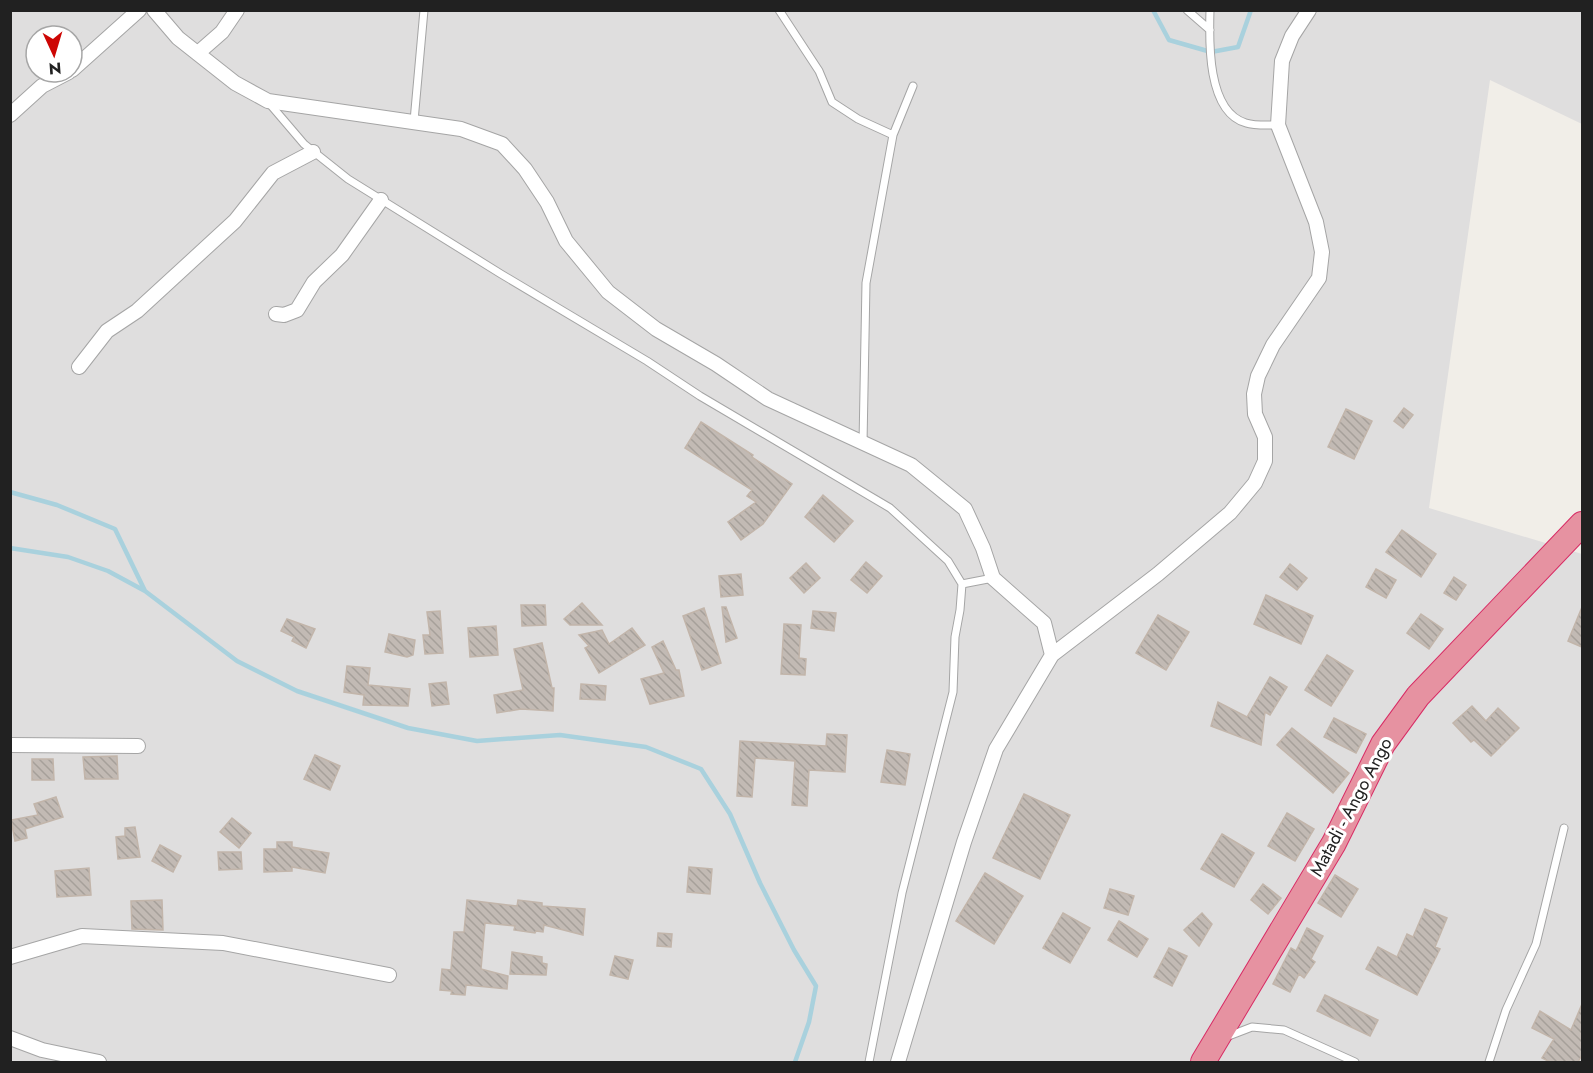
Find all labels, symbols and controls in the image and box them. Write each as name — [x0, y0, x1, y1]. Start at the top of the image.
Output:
north arrow — [24, 24, 84, 84]
text: N — [48, 57, 62, 80]
street label: Matadi - Ango Ango — [1303, 733, 1399, 881]

